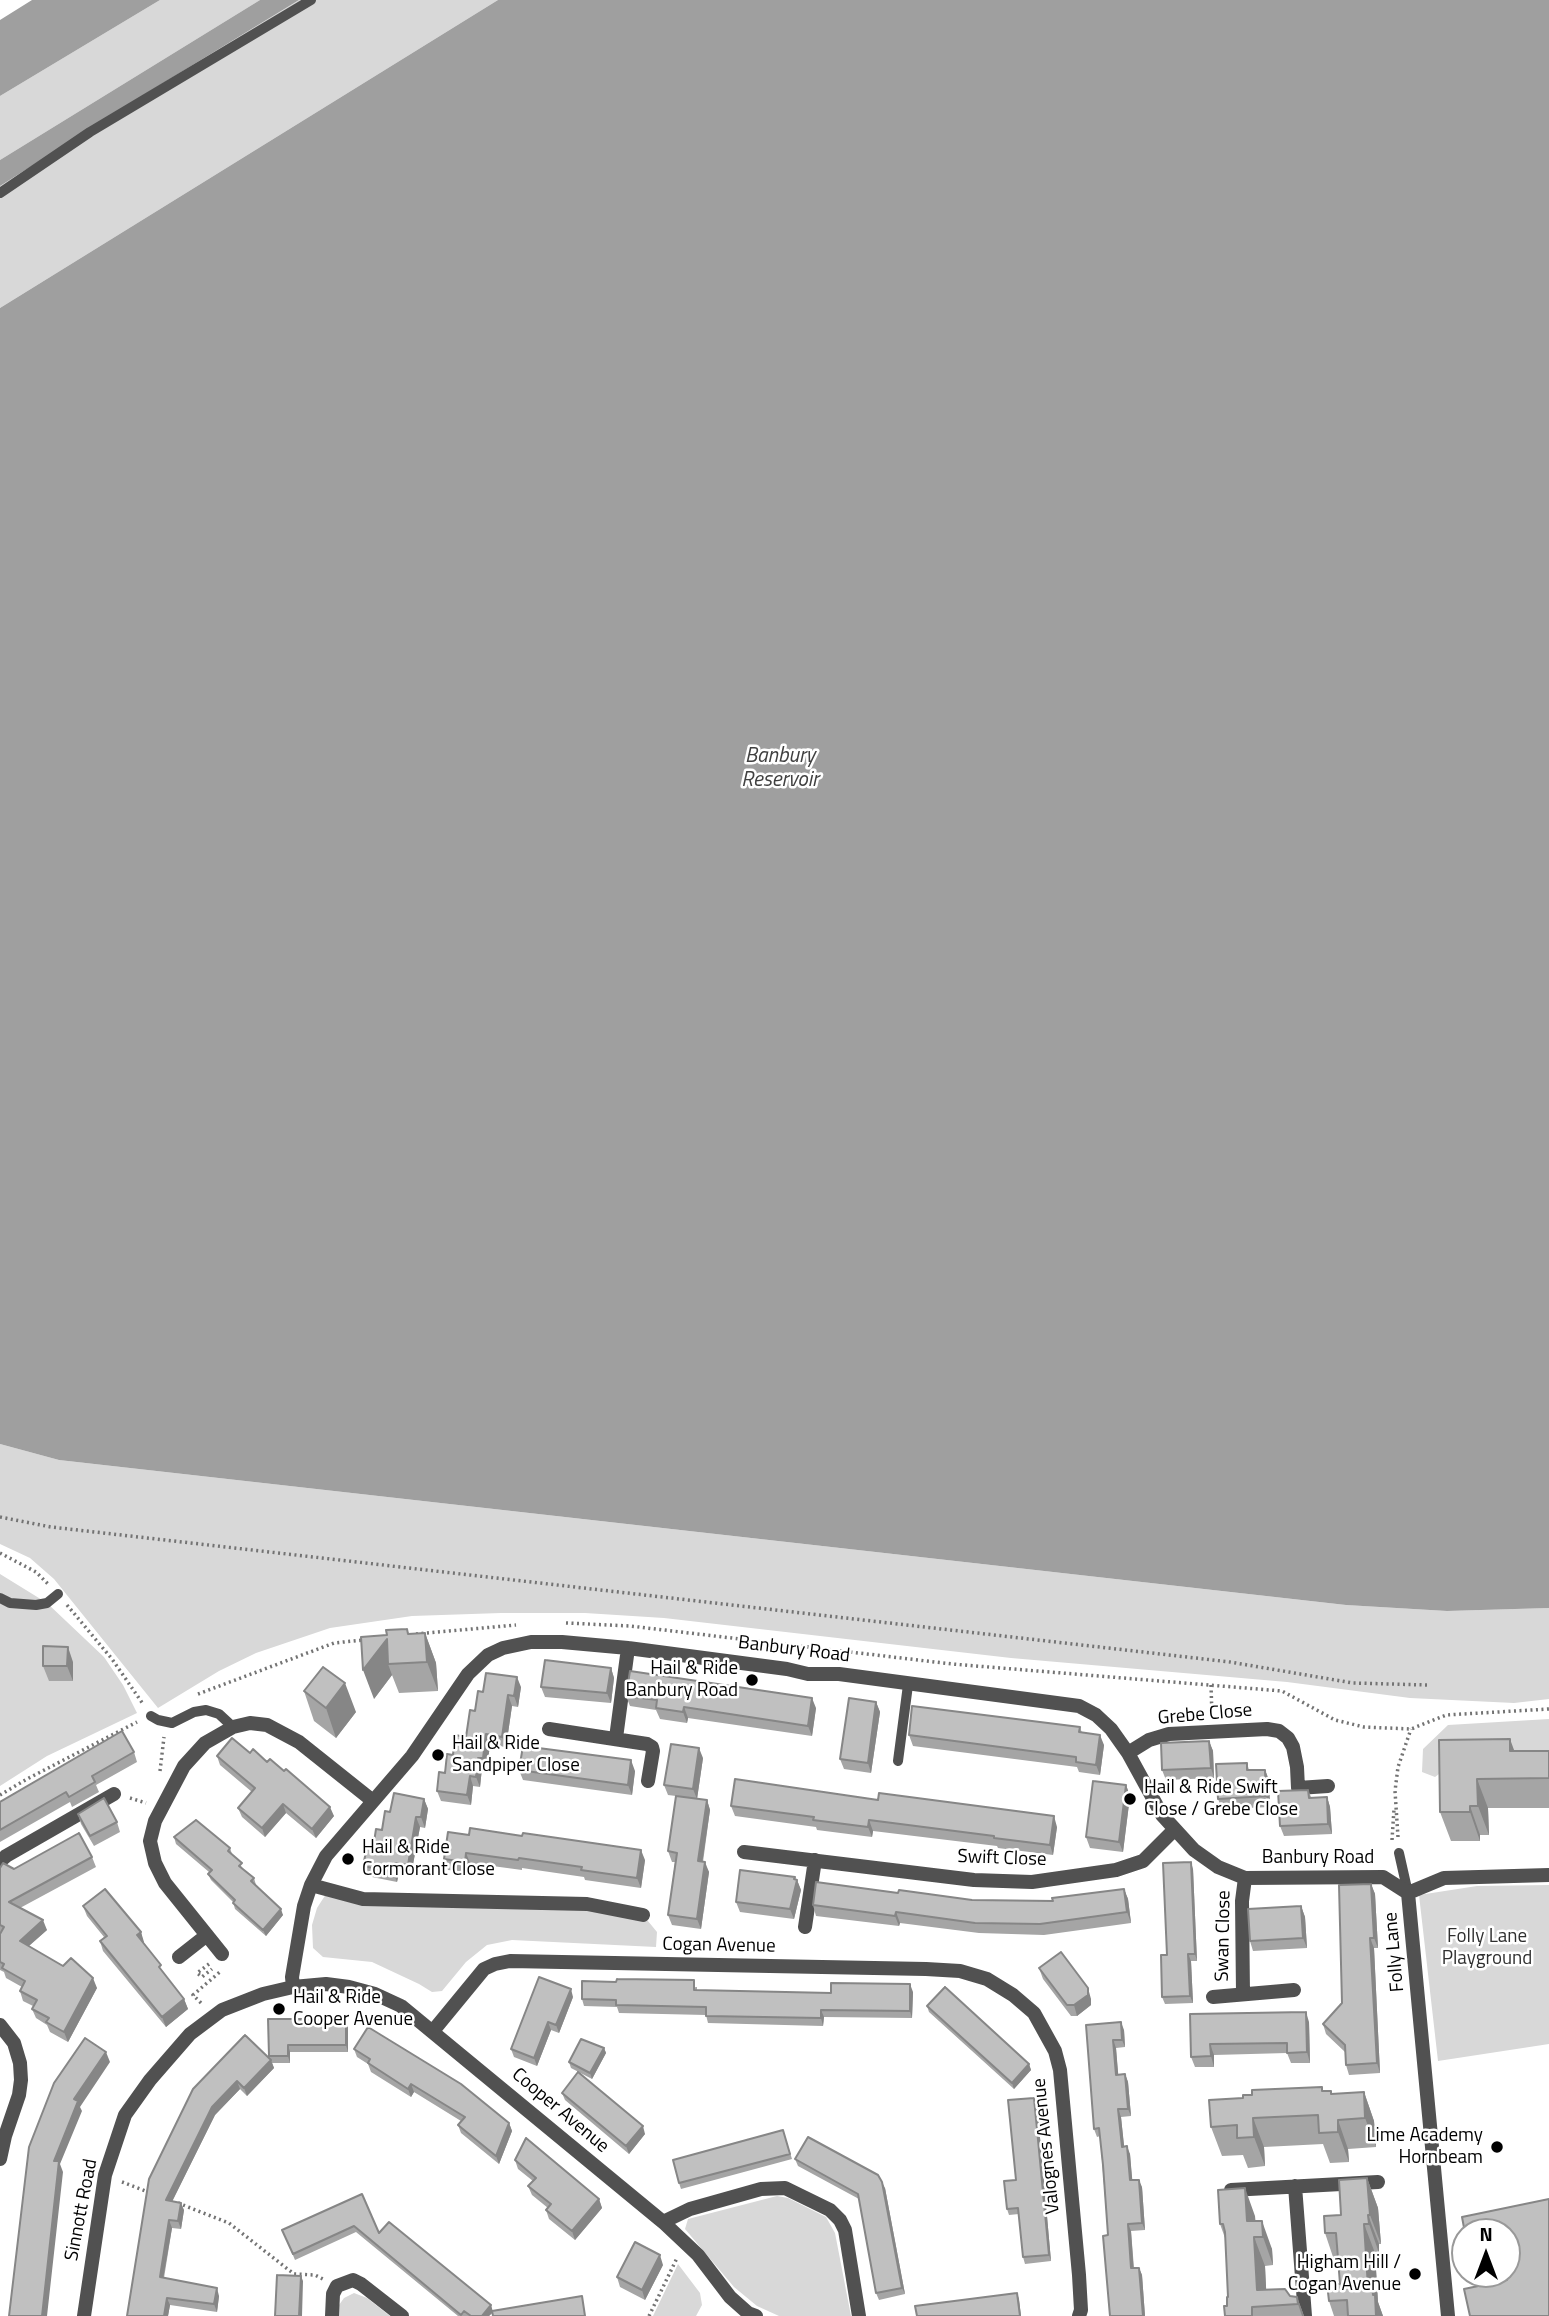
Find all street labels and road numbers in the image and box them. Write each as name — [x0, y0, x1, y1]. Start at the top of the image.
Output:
street label: Banbury Road — [737, 1632, 851, 1668]
street label: Grebe Close — [1157, 1700, 1253, 1730]
street label: Swift Close — [957, 1846, 1047, 1872]
street label: Banbury Road — [1262, 1847, 1374, 1869]
street label: Swan Close — [1212, 1890, 1236, 1982]
street label: Folly Lane — [1380, 1911, 1410, 1993]
street label: Cogan Avenue — [662, 1934, 776, 1958]
street label: Cooper Avenue — [507, 2064, 613, 2158]
street label: Valognes Avenue — [1029, 2077, 1065, 2215]
street label: Sinnott Road — [61, 2157, 103, 2263]

